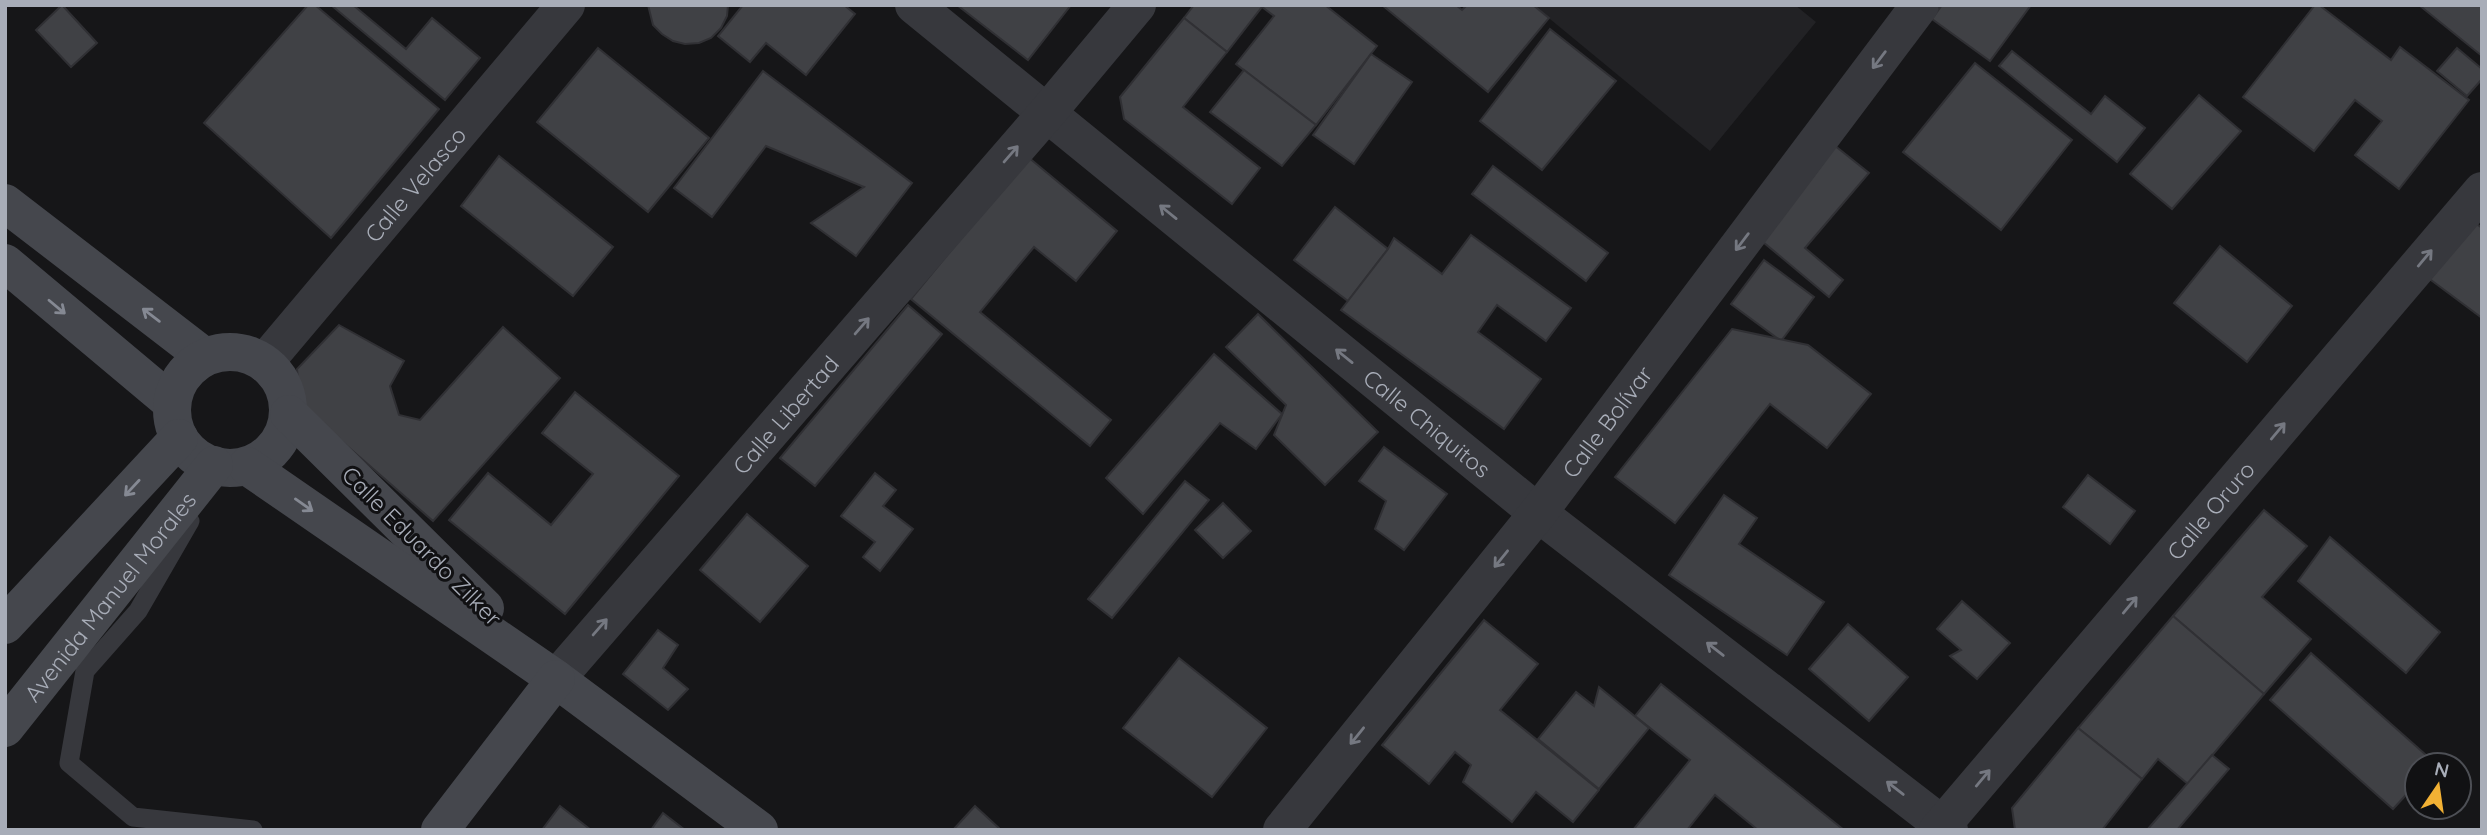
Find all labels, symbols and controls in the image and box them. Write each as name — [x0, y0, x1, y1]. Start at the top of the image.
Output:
one-way arrow — [1871, 50, 1886, 69]
street label: Calle Velasco — [358, 120, 472, 248]
one-way arrow — [1003, 145, 1019, 163]
one-way arrow — [1159, 205, 1177, 220]
one-way arrow — [1735, 232, 1749, 251]
one-way arrow — [2417, 249, 2433, 267]
one-way arrow — [48, 299, 66, 315]
one-way arrow — [142, 308, 161, 323]
one-way arrow — [854, 317, 870, 335]
one-way arrow — [1336, 348, 1354, 363]
street label: Calle Libertad — [726, 349, 845, 480]
street label: Calle Bolívar — [1555, 360, 1658, 483]
street label: Calle Chiquitos — [1358, 362, 1497, 483]
one-way arrow — [2270, 423, 2285, 441]
street label: Calle Oruro — [2160, 455, 2260, 565]
street label: Calle Eduardo Zilker — [336, 460, 508, 632]
one-way arrow — [124, 479, 140, 497]
street label: Avenida Manuel Morales — [17, 486, 202, 707]
one-way arrow — [293, 498, 313, 512]
one-way arrow — [1493, 550, 1508, 568]
one-way arrow — [2122, 596, 2138, 614]
one-way arrow — [592, 619, 608, 637]
one-way arrow — [1706, 641, 1724, 656]
one-way arrow — [1350, 727, 1365, 745]
north arrow — [2403, 751, 2473, 821]
text: N — [2432, 756, 2451, 783]
one-way arrow — [1975, 769, 1991, 787]
one-way arrow — [1886, 780, 1905, 795]

